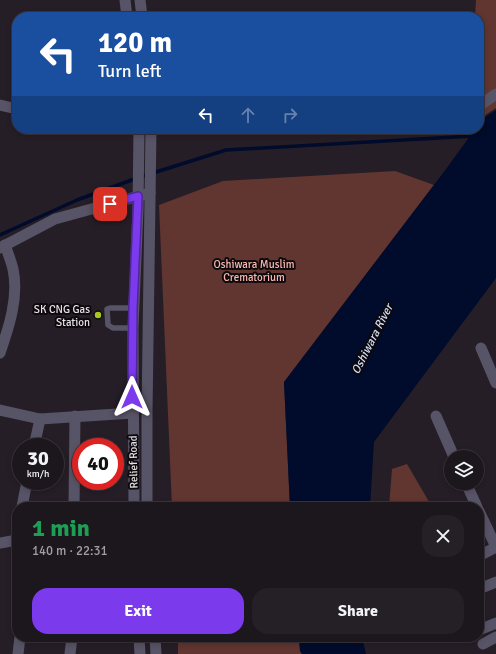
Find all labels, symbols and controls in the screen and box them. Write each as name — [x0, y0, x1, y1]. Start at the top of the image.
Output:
text: 120 m — [98, 26, 172, 60]
icon: left — [32, 28, 84, 80]
text: Turn left — [98, 60, 161, 82]
icon: left — [195, 104, 217, 126]
icon: ahead — [237, 104, 259, 126]
icon: right — [279, 104, 301, 126]
pin — [93, 187, 127, 221]
icon: arrive — [99, 193, 121, 215]
park label: Oshiwara Muslim Crematorium — [214, 258, 295, 284]
water label: Oshiwara River — [348, 300, 397, 377]
place label: SK CNG Gas Station — [34, 303, 90, 329]
marker: SK CNG Gas Station — [93, 310, 103, 320]
position arrow — [111, 376, 153, 418]
street label: Relief Road — [127, 435, 140, 489]
speed limit sign: 40 — [72, 438, 124, 490]
text: 30 — [27, 446, 49, 471]
map controls — [444, 450, 484, 490]
button: layers — [444, 450, 484, 490]
text: km/h — [27, 468, 49, 480]
text: 1 min — [32, 513, 90, 543]
button: close — [422, 515, 464, 557]
text: 140 m · 22:31 — [32, 543, 108, 559]
button: Exit — [32, 588, 244, 634]
button: Share — [252, 588, 464, 634]

